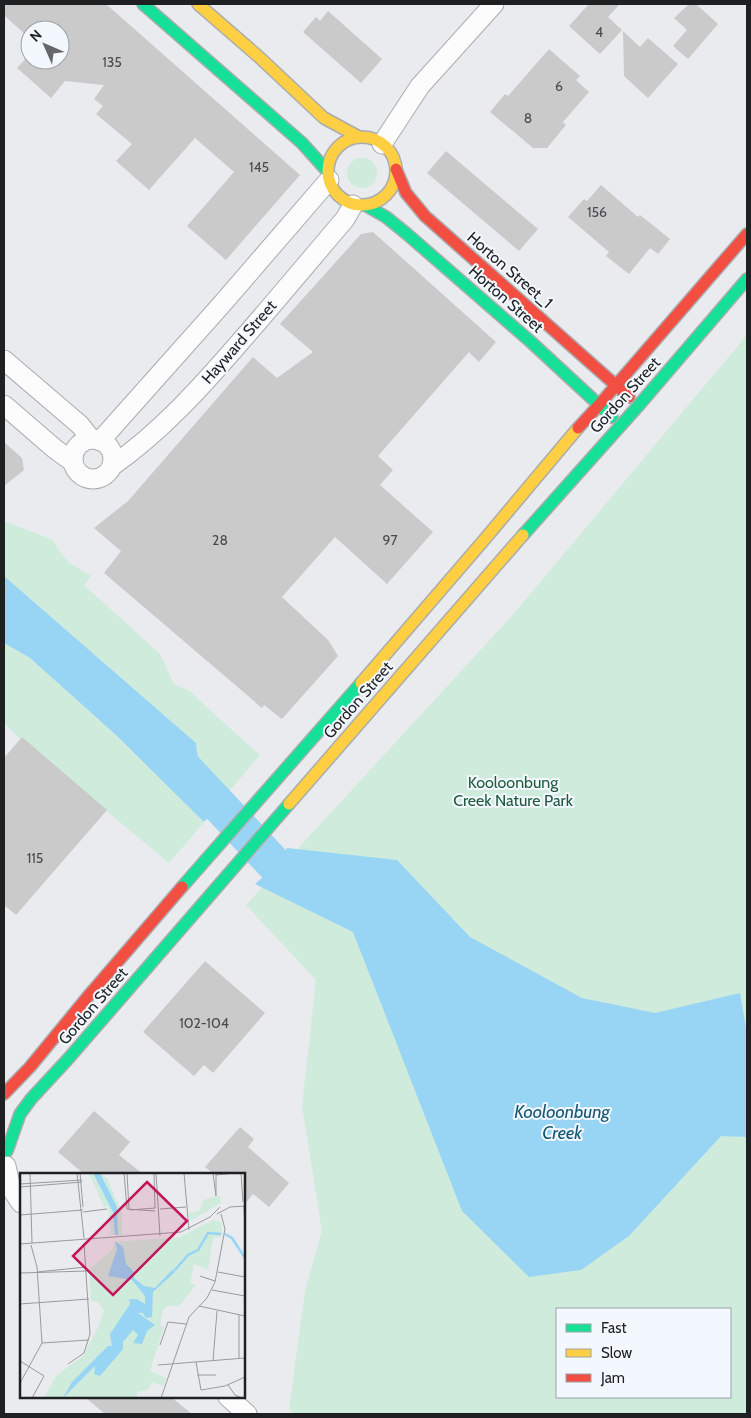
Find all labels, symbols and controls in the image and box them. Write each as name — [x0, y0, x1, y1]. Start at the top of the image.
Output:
north arrow — [20, 20, 70, 70]
house number: 4 — [595, 23, 603, 41]
text: N — [26, 26, 46, 46]
house number: 135 — [102, 53, 122, 71]
house number: 6 — [555, 77, 563, 95]
house number: 8 — [524, 109, 532, 127]
house number: 145 — [249, 158, 269, 176]
house number: 156 — [587, 203, 607, 221]
street label: Horton Street_1 — [463, 228, 557, 312]
street label: Horton Street — [465, 261, 547, 337]
street label: Hayward Street — [198, 296, 281, 388]
street label: Gordon Street — [586, 353, 664, 437]
house number: 28 — [212, 531, 228, 549]
house number: 97 — [383, 531, 398, 549]
street label: Gordon Street — [319, 657, 397, 742]
park label: Kooloonbung Creek Nature Park — [453, 773, 574, 810]
house number: 115 — [27, 849, 43, 867]
street label: Gordon Street — [54, 963, 132, 1048]
house number: 102-104 — [179, 1014, 229, 1032]
water label: Kooloonbung Creek — [514, 1101, 610, 1144]
inset map — [20, 1173, 245, 1398]
legend — [556, 1308, 731, 1398]
text: Fast — [601, 1319, 626, 1337]
text: Slow — [601, 1344, 632, 1362]
text: Jam — [600, 1369, 625, 1387]

